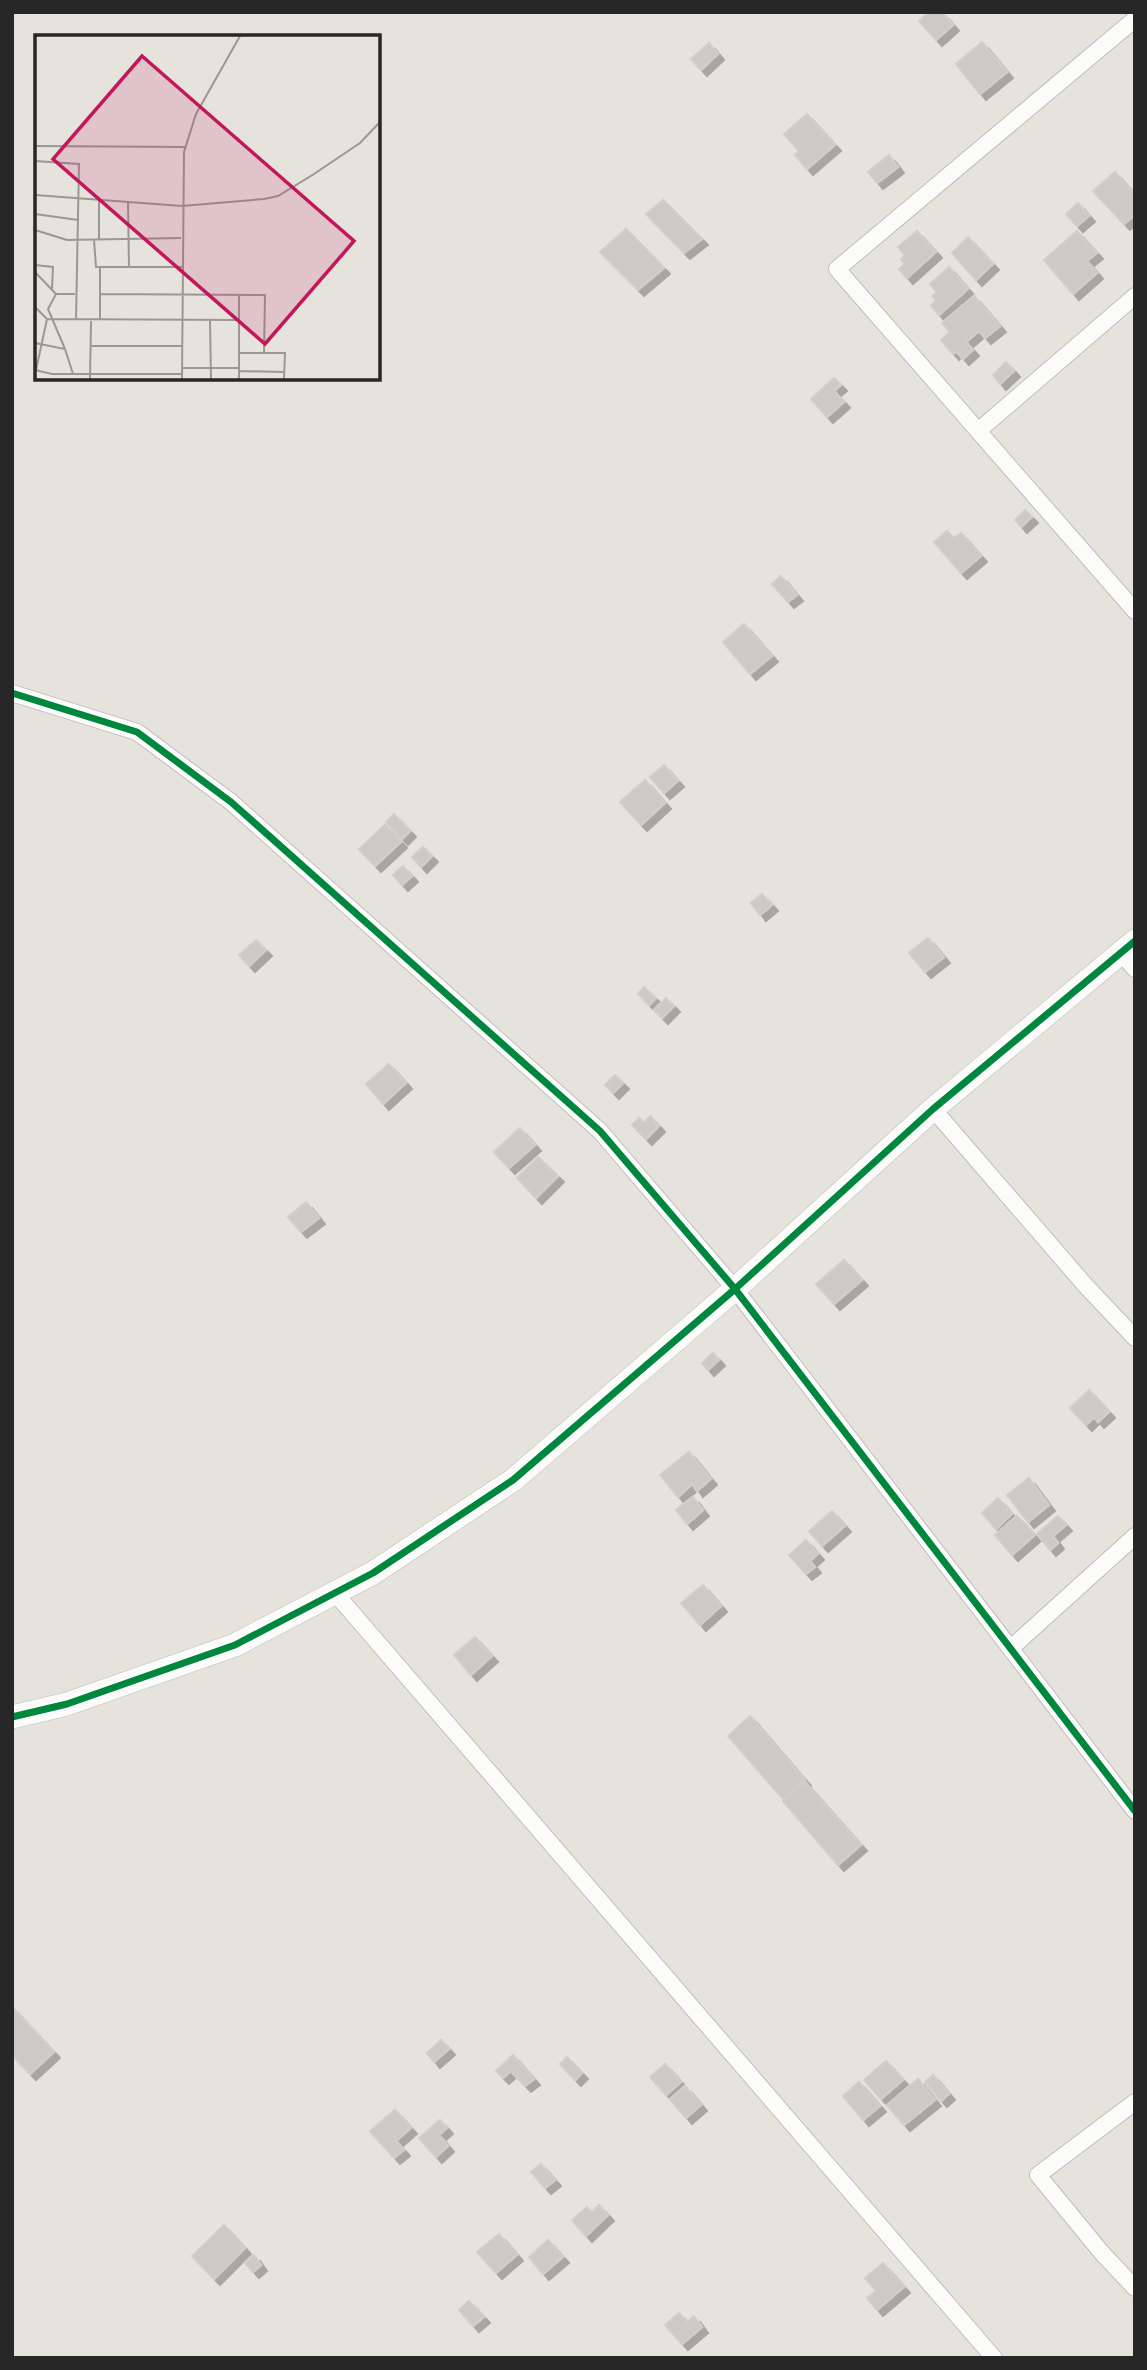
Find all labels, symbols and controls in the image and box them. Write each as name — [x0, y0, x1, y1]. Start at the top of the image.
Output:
inset map — [35, 35, 380, 380]

